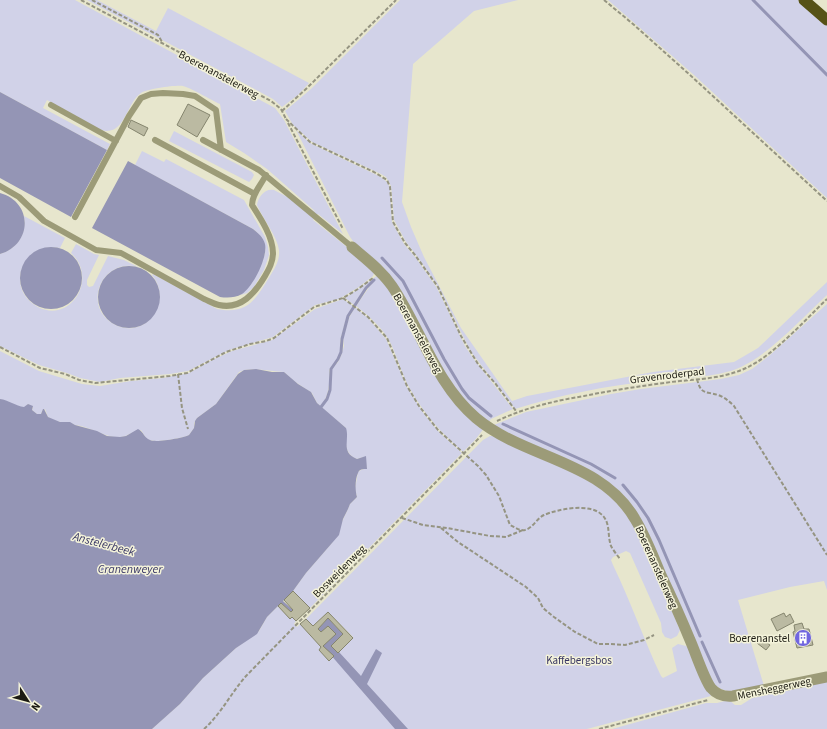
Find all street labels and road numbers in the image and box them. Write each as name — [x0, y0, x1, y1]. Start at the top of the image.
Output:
street label: Boerenanstelerweg — [176, 47, 262, 102]
street label: Boerenanstelerweg — [389, 291, 446, 376]
street label: Gravenroderpad — [629, 363, 705, 388]
street label: Boerenanstelerweg — [632, 523, 682, 611]
street label: Bosweidenweg — [310, 541, 370, 601]
street label: Mensheggerweg — [736, 673, 813, 704]

